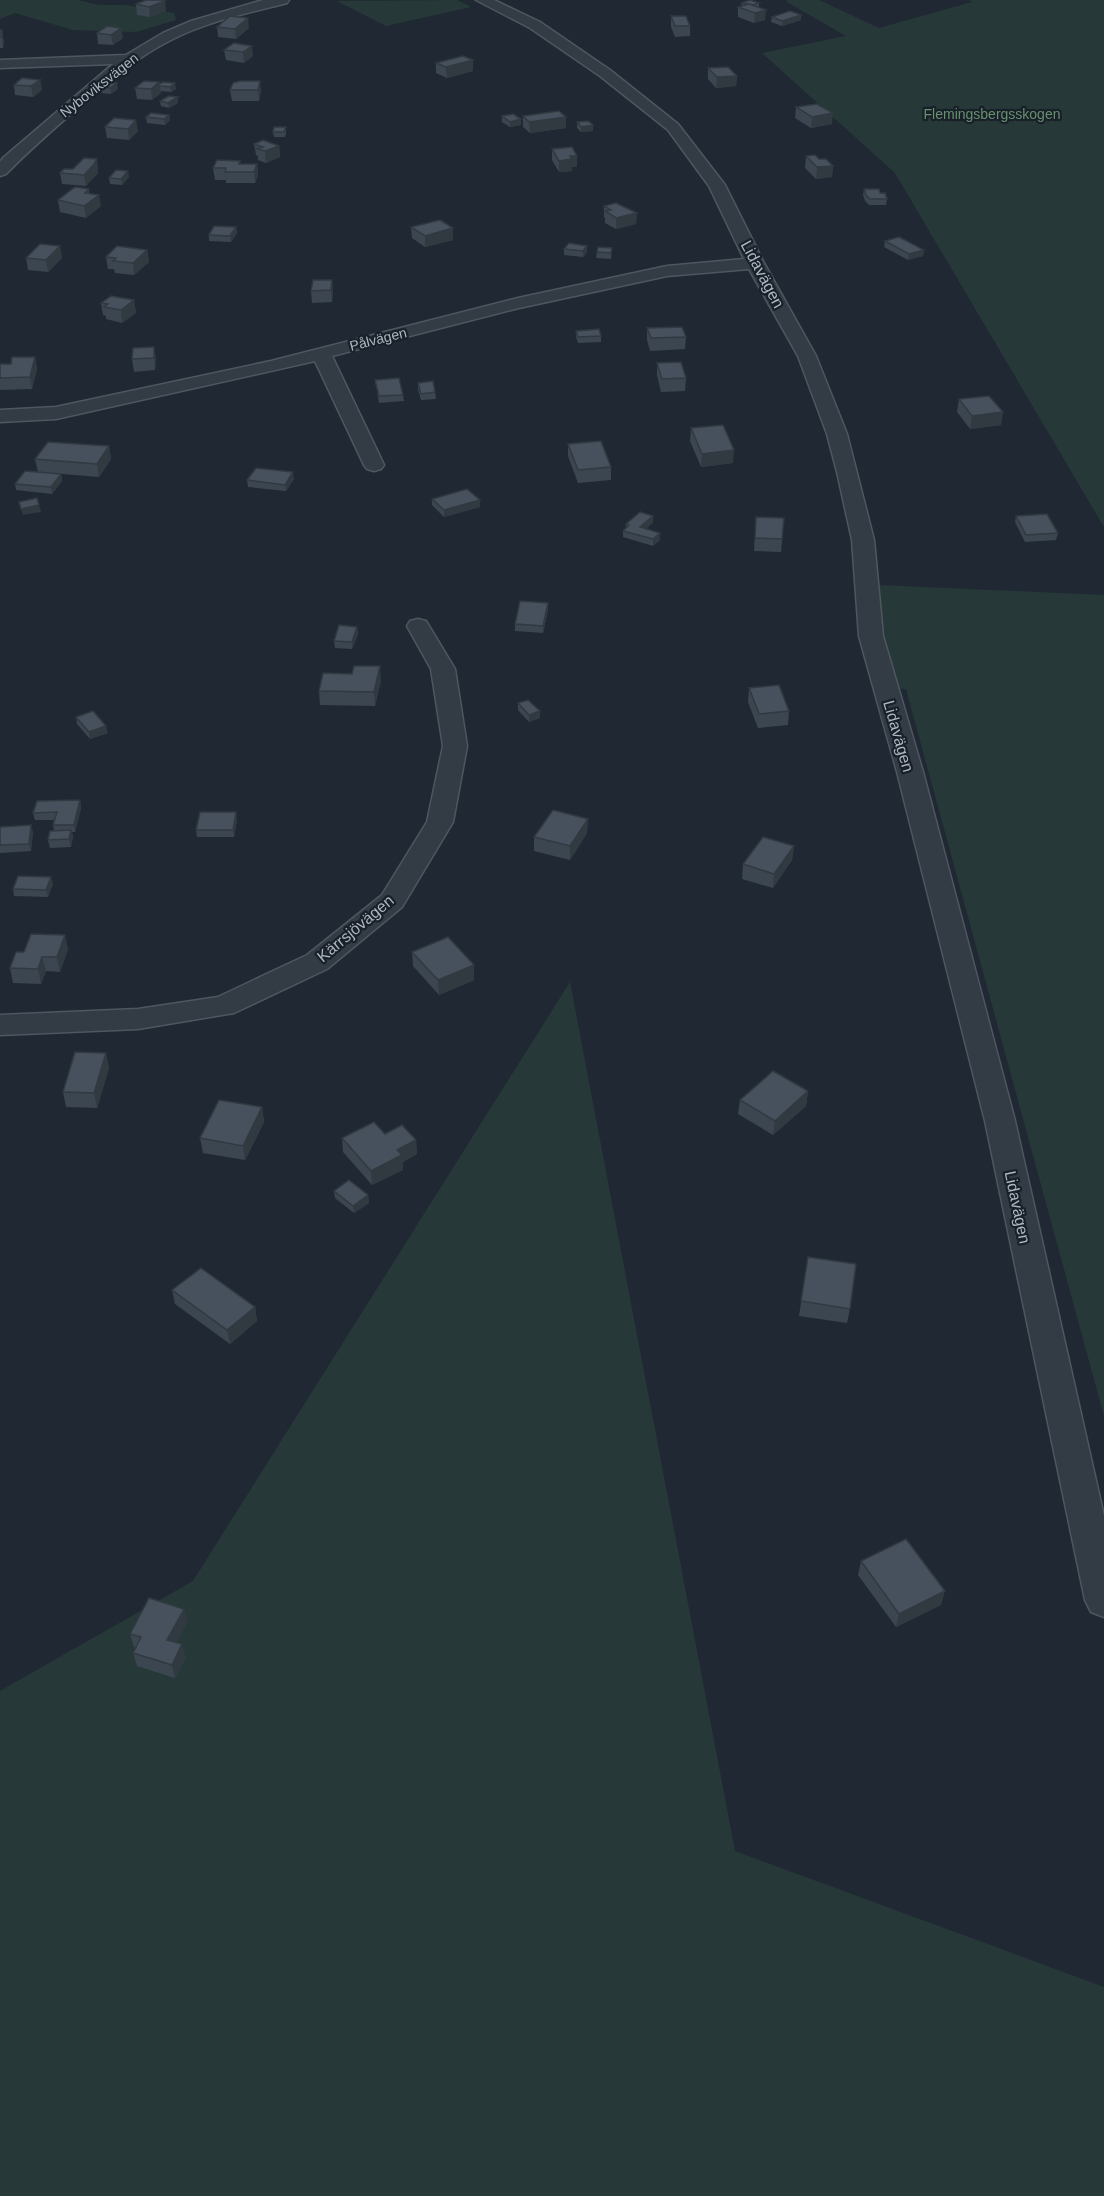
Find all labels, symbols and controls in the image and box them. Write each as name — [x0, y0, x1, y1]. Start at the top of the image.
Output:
street label: Nyboviksvägen — [57, 49, 141, 121]
park label: Flemingsbergsskogen — [924, 106, 1060, 122]
street label: Lidavägen — [738, 238, 787, 311]
street label: Pålvägen — [348, 324, 408, 354]
street label: Lidavägen — [880, 698, 917, 774]
street label: Kärrsjövägen — [314, 892, 397, 965]
street label: Lidavägen — [1002, 1169, 1034, 1245]

